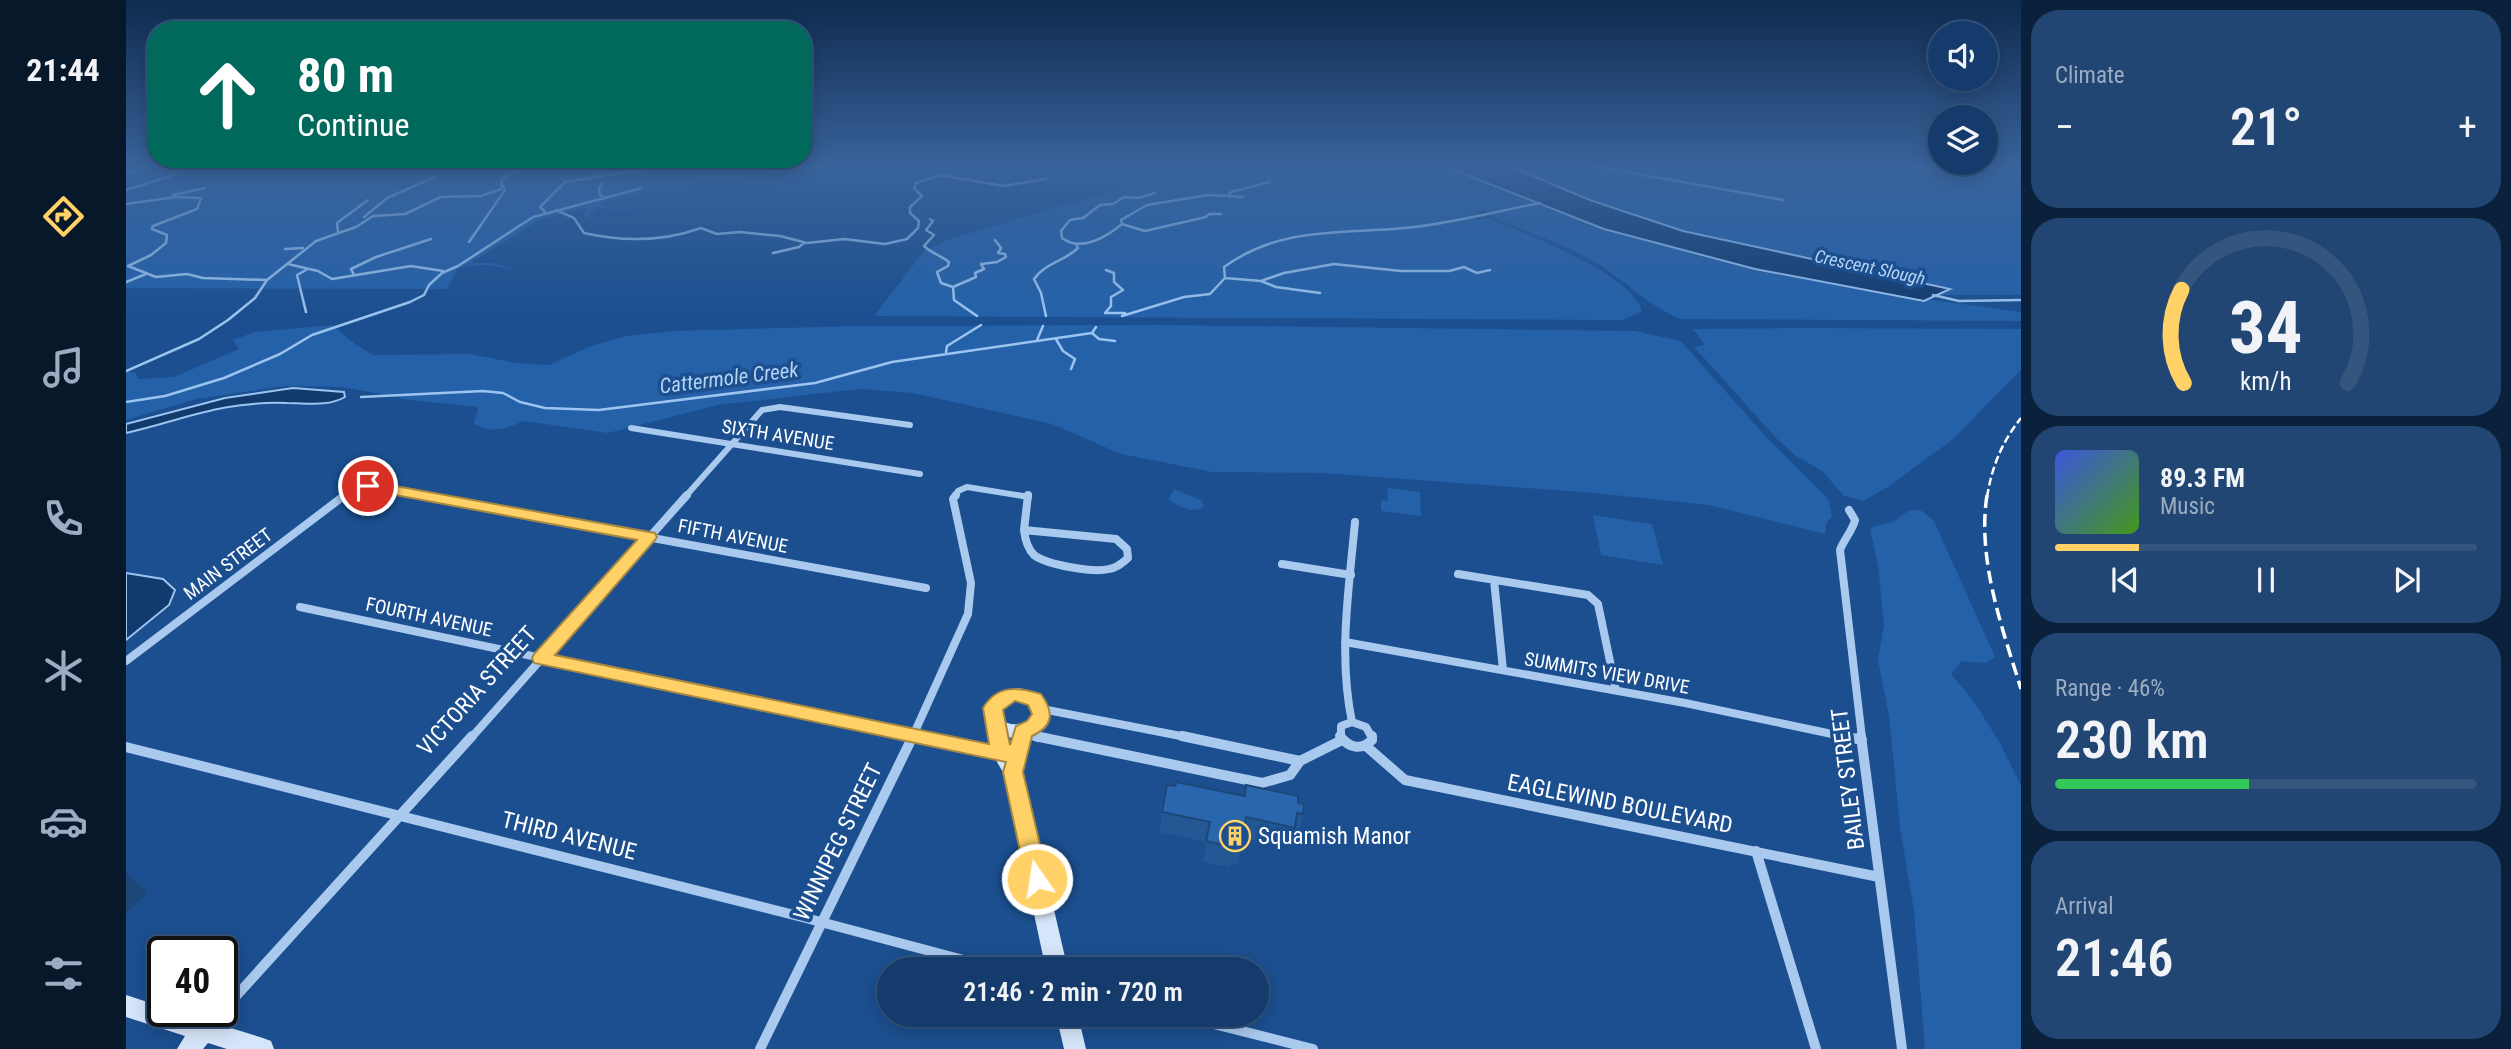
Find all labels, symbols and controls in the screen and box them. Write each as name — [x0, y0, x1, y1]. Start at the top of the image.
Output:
map controls — [1928, 21, 1998, 175]
button: sound — [1928, 21, 1998, 91]
text: 80 m — [297, 47, 394, 104]
icon: ahead — [182, 49, 273, 140]
text: 21:44 — [26, 51, 100, 89]
text: Climate — [2055, 62, 2125, 89]
text: 21° — [2230, 97, 2302, 158]
button: layers — [1928, 105, 1998, 175]
text: − — [2055, 105, 2074, 149]
text: + — [2458, 105, 2477, 149]
text: Continue — [297, 106, 409, 144]
icon: directions — [39, 192, 88, 241]
water label: Crescent Slough — [1813, 245, 1927, 289]
text: 34 — [2229, 285, 2303, 371]
icon: music — [39, 343, 88, 392]
water label: Cattermole Creek — [658, 357, 801, 398]
text: km/h — [2240, 366, 2292, 395]
street label: SIXTH AVENUE — [720, 415, 836, 455]
pin — [338, 456, 398, 516]
text: 89.3 FM — [2160, 463, 2245, 493]
icon: arrive — [349, 467, 387, 505]
text: Music — [2160, 493, 2215, 520]
icon: phone — [39, 494, 88, 543]
street label: FIFTH AVENUE — [676, 514, 790, 558]
street label: MAIN STREET — [179, 523, 277, 605]
icon: previous — [2106, 561, 2144, 599]
icon: pause — [2247, 561, 2285, 599]
icon: next — [2388, 561, 2426, 599]
street label: FOURTH AVENUE — [364, 592, 494, 642]
street label: VICTORIA STREET — [412, 621, 542, 761]
icon: climate — [39, 646, 88, 695]
street label: SUMMITS VIEW DRIVE — [1523, 647, 1691, 699]
text: Range · 46% — [2055, 675, 2165, 702]
street label: BAILEY STREET — [1826, 707, 1870, 851]
text: 230 km — [2055, 710, 2209, 771]
street label: WINNIPEG STREET — [788, 759, 888, 925]
street label: EAGLEWIND BOULEVARD — [1505, 769, 1735, 839]
icon: car — [39, 797, 88, 846]
street label: THIRD AVENUE — [499, 806, 639, 866]
building icon: Squamish Manor — [1218, 819, 1252, 853]
place label: Squamish Manor — [1258, 823, 1411, 850]
position arrow — [1000, 842, 1074, 916]
text: Arrival — [2055, 893, 2114, 920]
text: 21:46 — [2055, 928, 2173, 989]
speed limit sign: 40 — [147, 936, 238, 1027]
icon: filters — [39, 949, 88, 998]
text: 21:46 · 2 min · 720 m — [963, 977, 1183, 1007]

